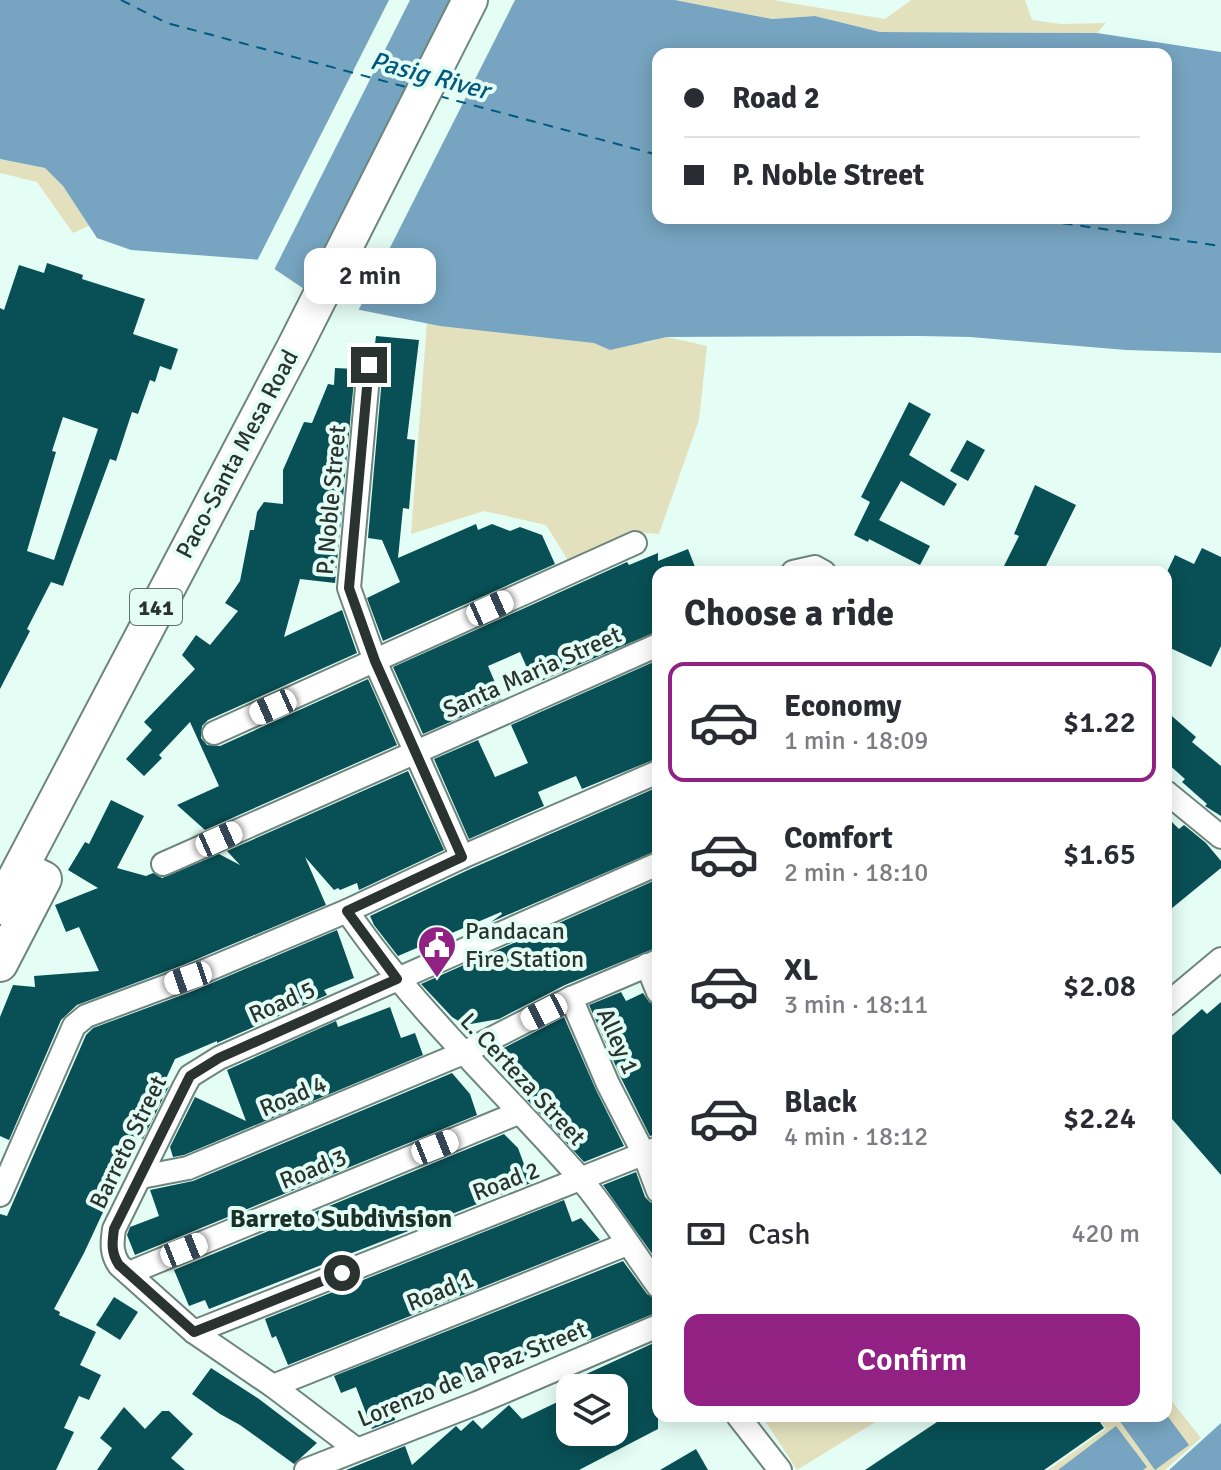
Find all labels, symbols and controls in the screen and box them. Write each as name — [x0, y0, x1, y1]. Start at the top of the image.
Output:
water label: Pasig River — [367, 45, 496, 108]
text: Road 2 — [732, 80, 820, 117]
text: P. Noble Street — [732, 157, 924, 194]
callout: 2 min — [303, 249, 435, 305]
text: 2 min — [339, 260, 401, 292]
street label: Paco-Santa Mesa Road — [169, 344, 305, 564]
route end — [351, 347, 387, 383]
street label: P. Noble Street — [310, 424, 352, 576]
car — [463, 587, 517, 629]
road number: 141 — [130, 589, 182, 625]
text: Choose a ride — [684, 591, 894, 636]
street label: Santa Maria Street — [438, 619, 626, 725]
car — [246, 686, 300, 728]
icon: car — [688, 686, 760, 758]
text: Economy — [784, 688, 901, 725]
text: $1.22 — [1063, 704, 1136, 741]
text: 1 min · 18:09 — [784, 725, 928, 757]
car — [192, 818, 246, 860]
icon: car — [688, 818, 760, 890]
text: Comfort — [784, 820, 893, 857]
text: $1.65 — [1063, 836, 1136, 873]
text: 2 min · 18:10 — [784, 857, 928, 889]
place label: Pandacan Fire Station — [465, 916, 584, 974]
public building icon: Pandacan Fire Station — [416, 924, 458, 979]
icon: car — [688, 950, 760, 1022]
text: XL — [784, 952, 818, 989]
car — [161, 959, 215, 997]
text: $2.08 — [1063, 968, 1136, 1005]
street label: Road 5 — [244, 974, 320, 1030]
text: 3 min · 18:11 — [784, 989, 928, 1021]
car — [517, 990, 571, 1034]
street label: Alley 1 — [590, 1003, 646, 1079]
street label: L. Certeza Street — [454, 1006, 592, 1152]
street label: Road 4 — [255, 1069, 331, 1123]
street label: Barreto Street — [83, 1071, 173, 1213]
icon: car — [688, 1082, 760, 1154]
text: Black — [784, 1084, 857, 1121]
text: $2.24 — [1063, 1100, 1136, 1137]
text: 4 min · 18:12 — [784, 1121, 928, 1153]
car — [408, 1127, 462, 1167]
street label: Road 3 — [275, 1142, 351, 1196]
street label: Road 2 — [468, 1155, 544, 1207]
district label: Barreto Subdivision — [230, 1203, 452, 1235]
icon: cash — [684, 1212, 728, 1256]
text: Cash — [748, 1216, 811, 1253]
text: 420 m — [1071, 1218, 1140, 1250]
car — [157, 1230, 211, 1270]
route start — [324, 1255, 360, 1291]
street label: Road 1 — [402, 1264, 478, 1318]
street label: Lorenzo de la Paz Street — [353, 1314, 591, 1434]
button: Confirm — [684, 1314, 1140, 1406]
map controls — [556, 1374, 628, 1446]
button: layers — [556, 1374, 628, 1446]

